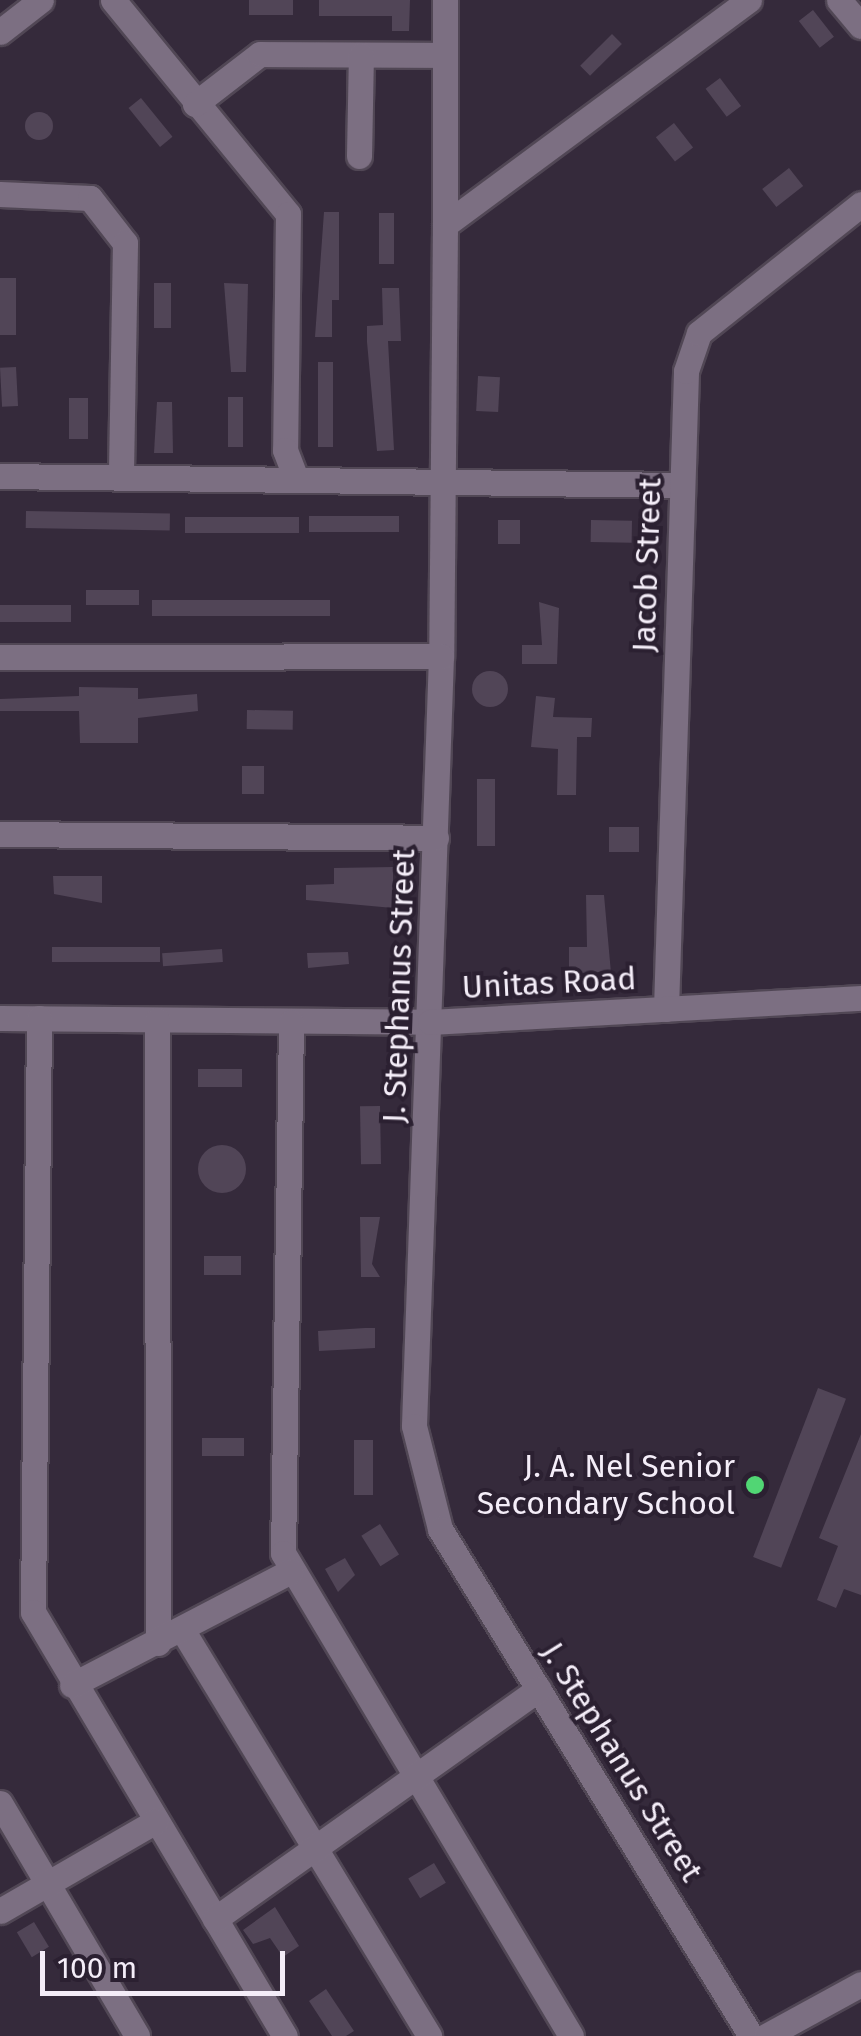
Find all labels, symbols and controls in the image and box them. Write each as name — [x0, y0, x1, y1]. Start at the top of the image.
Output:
street label: Jacob Street — [625, 477, 669, 653]
street label: J. Stephanus Street — [375, 848, 423, 1124]
street label: Unitas Road — [461, 959, 637, 1007]
place label: J. A. Nel Senior Secondary School — [477, 1448, 735, 1523]
marker: J. A. Nel Senior Secondary School — [744, 1474, 766, 1496]
street label: J. Stephanus Street — [533, 1635, 711, 1889]
scale bar — [45, 1931, 290, 1993]
text: 100 m — [57, 1950, 137, 1986]

